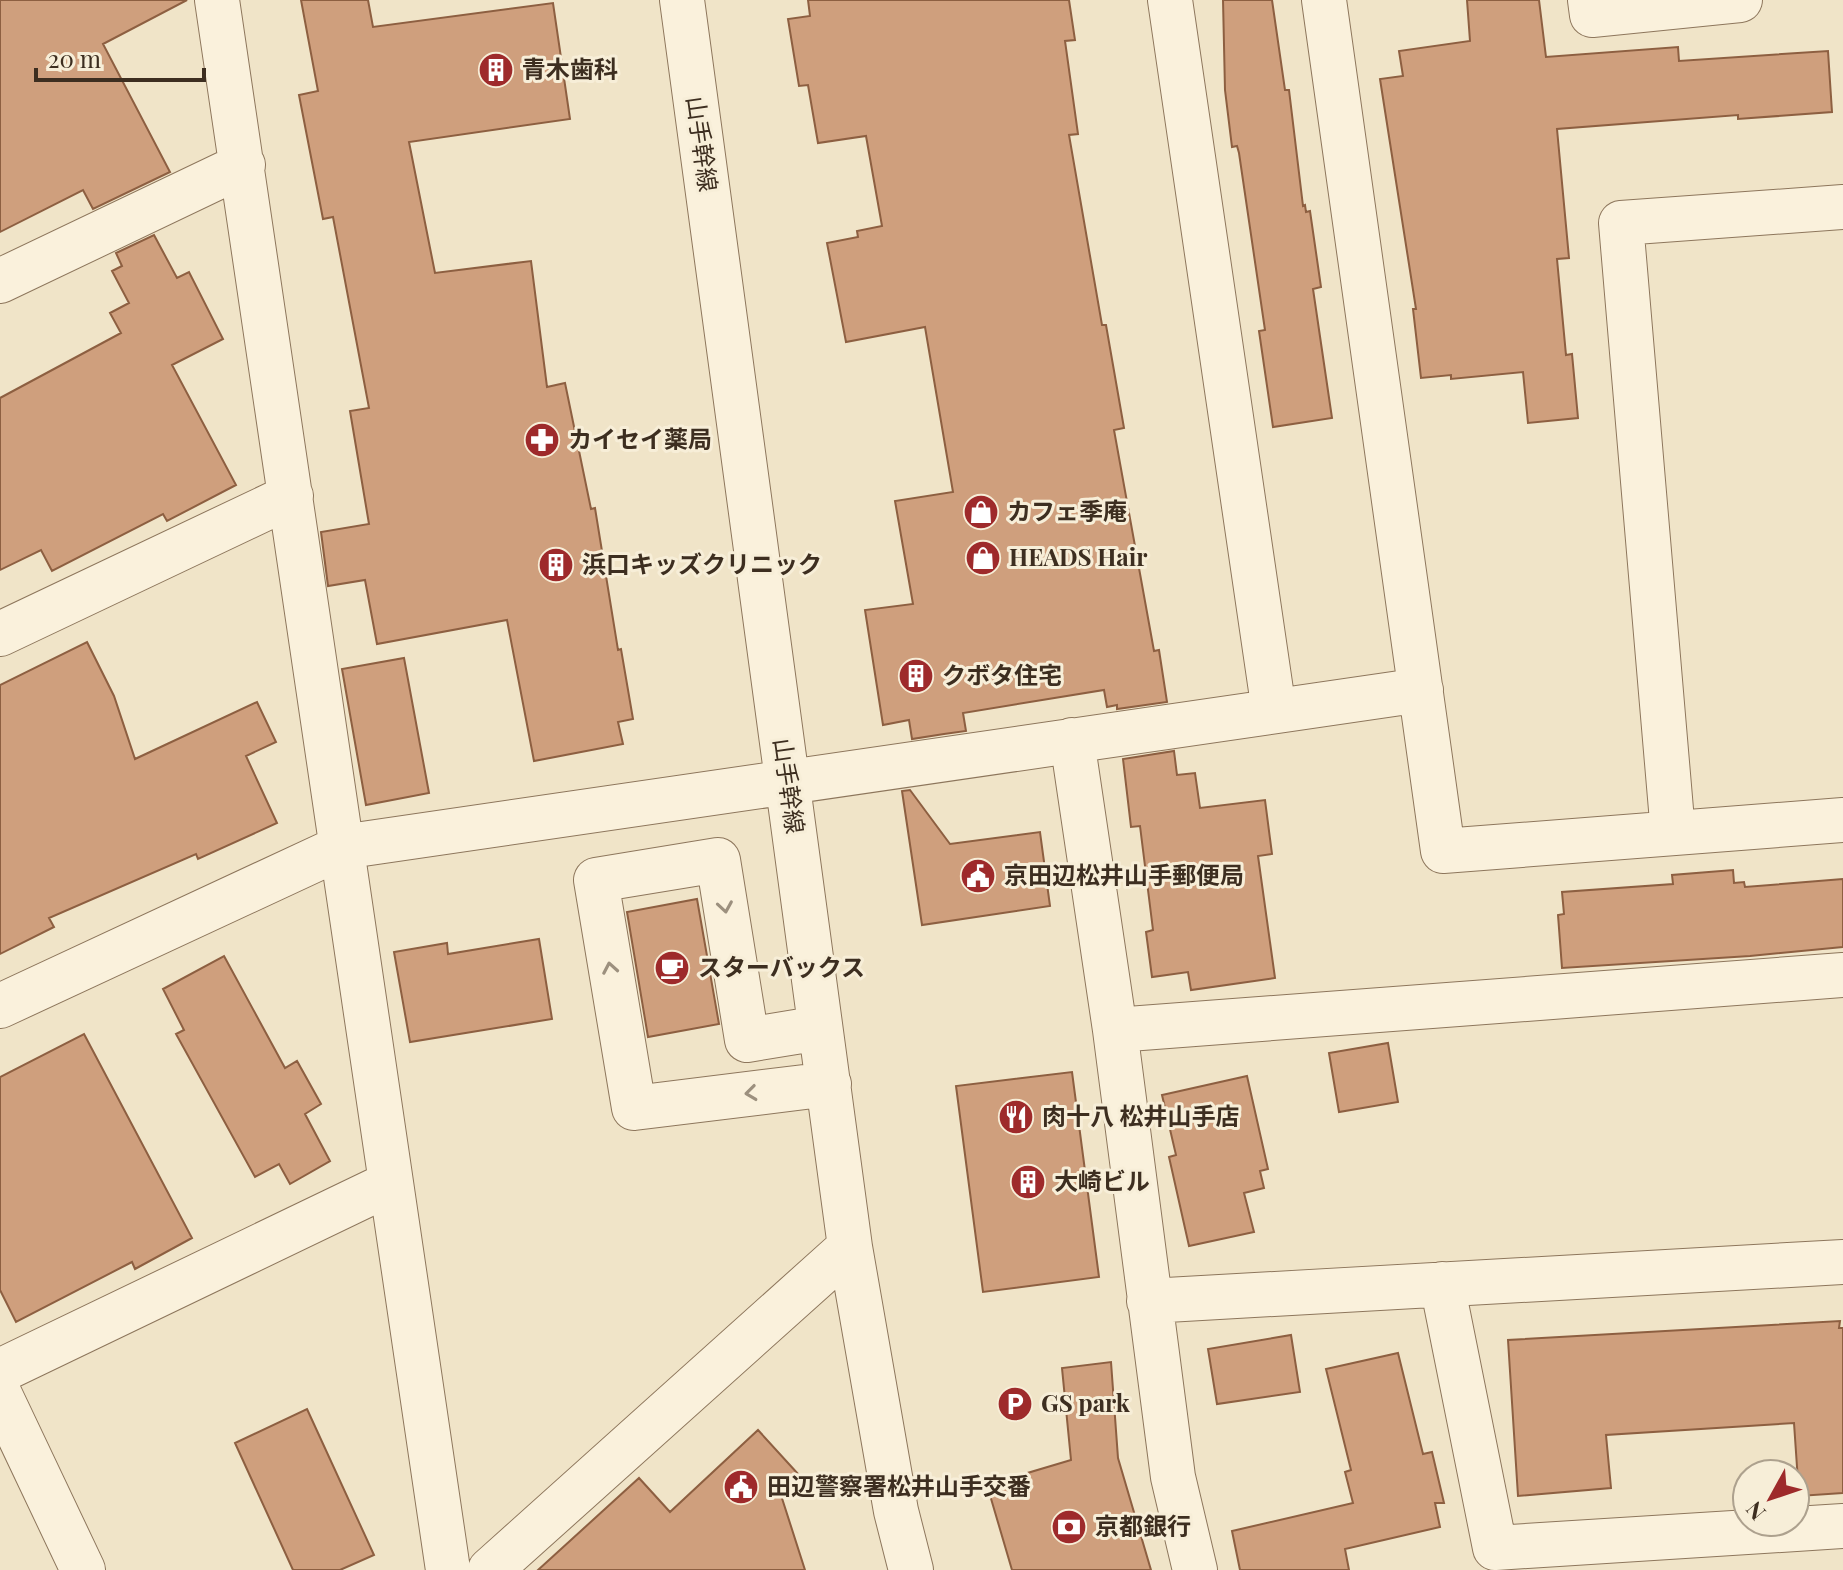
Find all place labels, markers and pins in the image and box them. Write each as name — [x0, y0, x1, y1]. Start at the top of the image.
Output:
building icon: 青木歯科 — [477, 51, 515, 89]
place label: 青木歯科 — [522, 52, 618, 84]
pharmacy icon: カイセイ薬局 — [523, 421, 561, 459]
place label: カイセイ薬局 — [568, 422, 712, 454]
shop icon: カフェ季庵 — [962, 493, 1000, 531]
place label: カフェ季庵 — [1007, 494, 1127, 526]
shop icon: HEADS Hair — [964, 539, 1002, 577]
place label: HEADS Hair — [1009, 540, 1148, 572]
building icon: 浜口キッズクリニック — [537, 546, 575, 584]
place label: 浜口キッズクリニック — [582, 547, 822, 579]
building icon: クボタ住宅 — [897, 657, 935, 695]
place label: クボタ住宅 — [942, 658, 1062, 690]
public building icon: 京田辺松井山手郵便局 — [959, 857, 997, 895]
place label: 京田辺松井山手郵便局 — [1004, 858, 1244, 890]
cafe icon: スターバックス — [653, 949, 691, 987]
place label: スターバックス — [698, 950, 865, 982]
restaurant icon: 肉十八 松井山手店 — [997, 1098, 1035, 1136]
place label: 肉十八 松井山手店 — [1042, 1099, 1240, 1131]
building icon: 大崎ビル — [1009, 1163, 1047, 1201]
place label: 大崎ビル — [1054, 1164, 1150, 1196]
parking icon: GS park — [996, 1385, 1034, 1423]
place label: GS park — [1041, 1386, 1131, 1418]
public building icon: 田辺警察署松井山手交番 — [722, 1468, 760, 1506]
place label: 田辺警察署松井山手交番 — [767, 1469, 1031, 1501]
bank icon: 京都銀行 — [1050, 1508, 1088, 1546]
place label: 京都銀行 — [1095, 1509, 1191, 1541]

